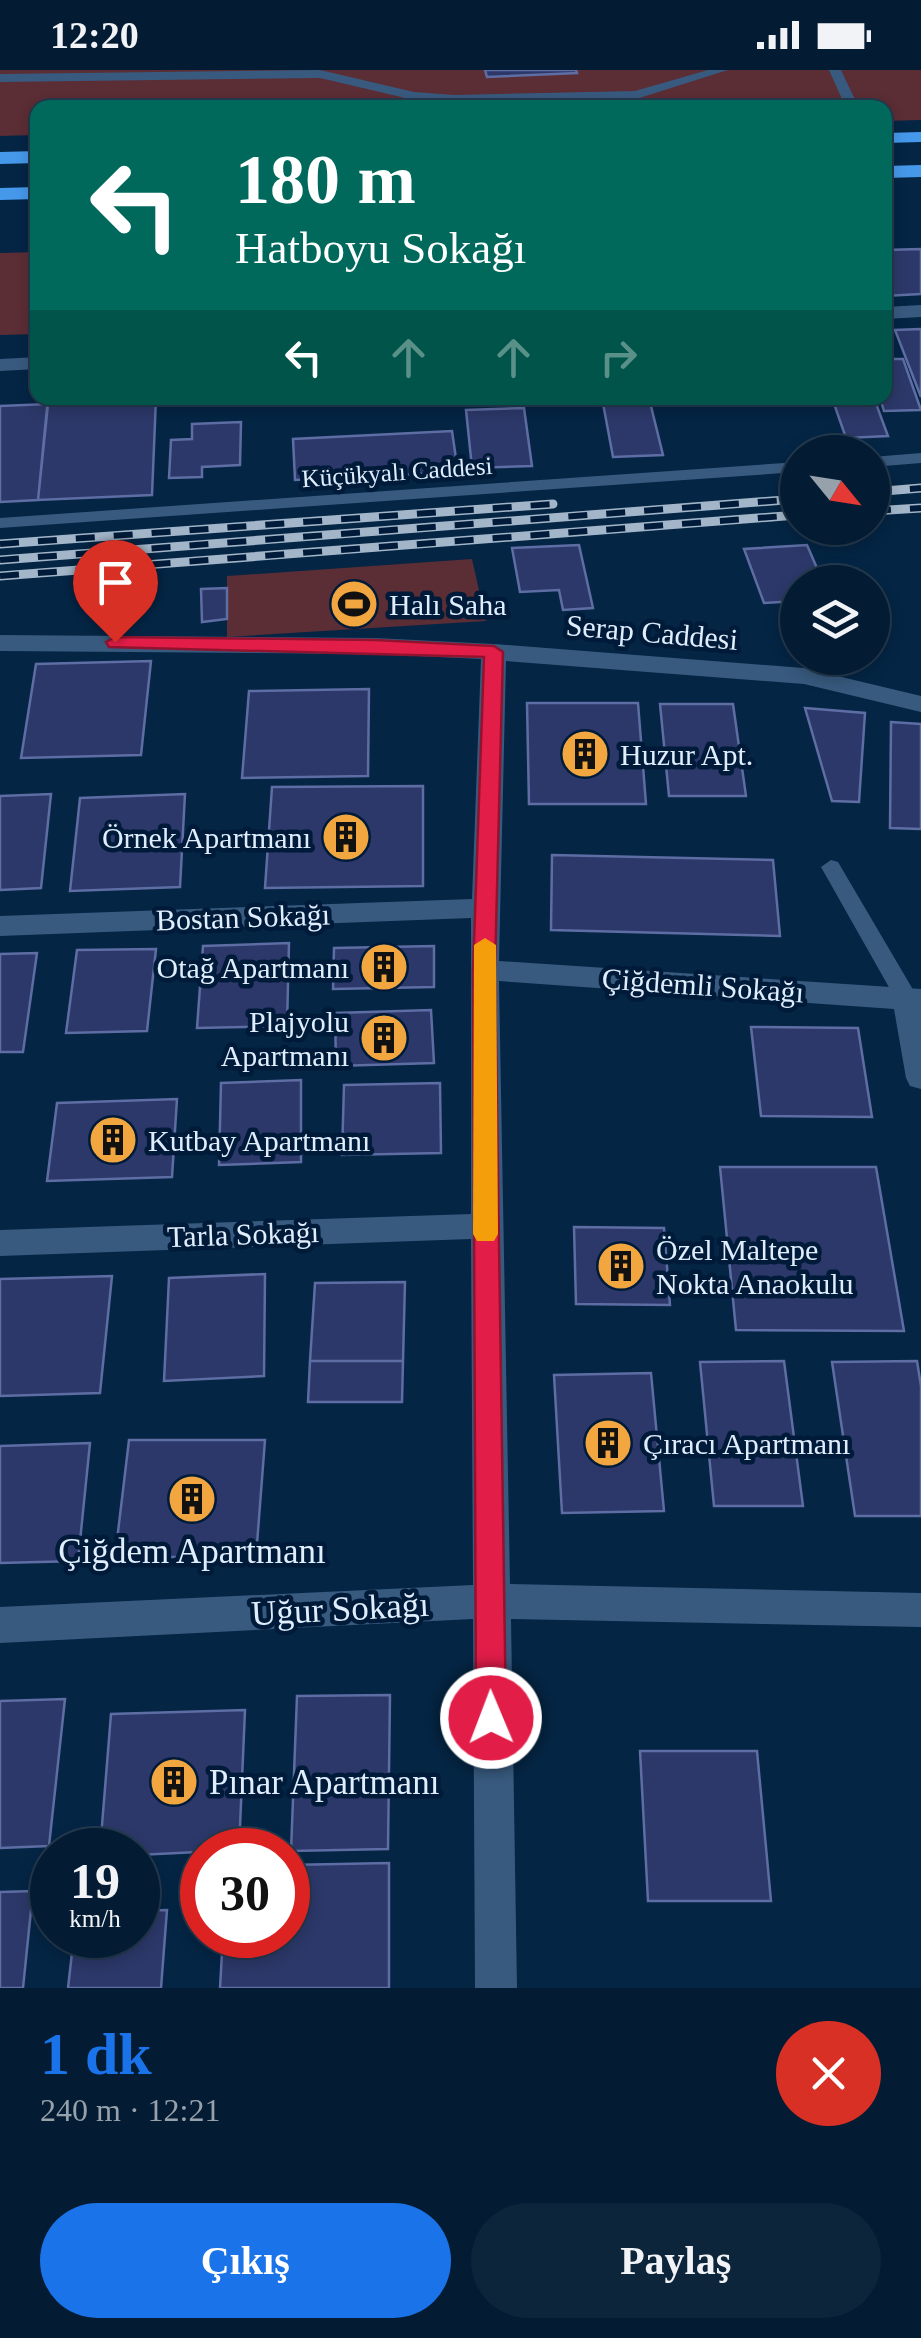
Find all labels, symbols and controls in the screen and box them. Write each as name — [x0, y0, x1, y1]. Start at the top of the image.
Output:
text: 12:20 — [50, 14, 139, 56]
icon: left — [70, 140, 200, 270]
text: 180 m — [235, 141, 416, 218]
text: Hatboyu Sokağı — [235, 223, 526, 273]
icon: left — [276, 330, 331, 385]
icon: ahead — [381, 330, 436, 385]
icon: ahead — [486, 330, 541, 385]
icon: right — [591, 330, 646, 385]
north arrow — [780, 435, 890, 545]
map controls — [780, 435, 890, 675]
street label: Küçükyalı Caddesi — [301, 452, 493, 492]
pin — [73, 540, 158, 643]
icon: arrive — [88, 555, 143, 610]
button: layers — [780, 565, 890, 675]
sports icon: Halı Saha — [328, 578, 380, 630]
place label: Halı Saha — [389, 588, 506, 621]
street label: Serap Caddesi — [565, 608, 739, 656]
building icon: Huzur Apt. — [559, 728, 611, 780]
place label: Huzur Apt. — [620, 738, 753, 771]
building icon: Örnek Apartmanı — [320, 811, 372, 863]
place label: Örnek Apartmanı — [102, 821, 311, 854]
street label: Bostan Sokağı — [155, 897, 331, 937]
building icon: Otağ Apartmanı — [358, 941, 410, 993]
place label: Otağ Apartmanı — [157, 951, 349, 984]
street label: Çiğdemli Sokağı — [601, 961, 805, 1009]
place label: Plajyolu Apartmanı — [221, 1005, 349, 1072]
building icon: Plajyolu Apartmanı — [358, 1012, 410, 1064]
building icon: Kutbay Apartmanı — [87, 1114, 139, 1166]
place label: Kutbay Apartmanı — [148, 1124, 370, 1157]
street label: Tarla Sokağı — [166, 1215, 320, 1253]
place label: Özel Maltepe Nokta Anaokulu — [656, 1233, 853, 1300]
building icon: Özel Maltepe Nokta Anaokulu — [595, 1240, 647, 1292]
building icon: Çıracı Apartmanı — [582, 1417, 634, 1469]
place label: Çıracı Apartmanı — [643, 1427, 850, 1460]
building icon: Çiğdem Apartmanı — [166, 1473, 218, 1525]
place label: Çiğdem Apartmanı — [58, 1532, 326, 1571]
street label: Uğur Sokağı — [250, 1585, 430, 1633]
position arrow — [439, 1666, 543, 1770]
building icon: Pınar Apartmanı — [148, 1756, 200, 1808]
place label: Pınar Apartmanı — [209, 1763, 440, 1802]
speed limit sign: 30 — [180, 1828, 310, 1958]
text: 19 — [70, 1853, 120, 1909]
text: km/h — [69, 1905, 121, 1932]
text: 1 dk — [40, 2021, 152, 2087]
button: close — [776, 2021, 881, 2126]
text: 240 m · 12:21 — [40, 2092, 220, 2128]
button: Çıkış — [40, 2203, 451, 2318]
button: Paylaş — [471, 2203, 881, 2318]

